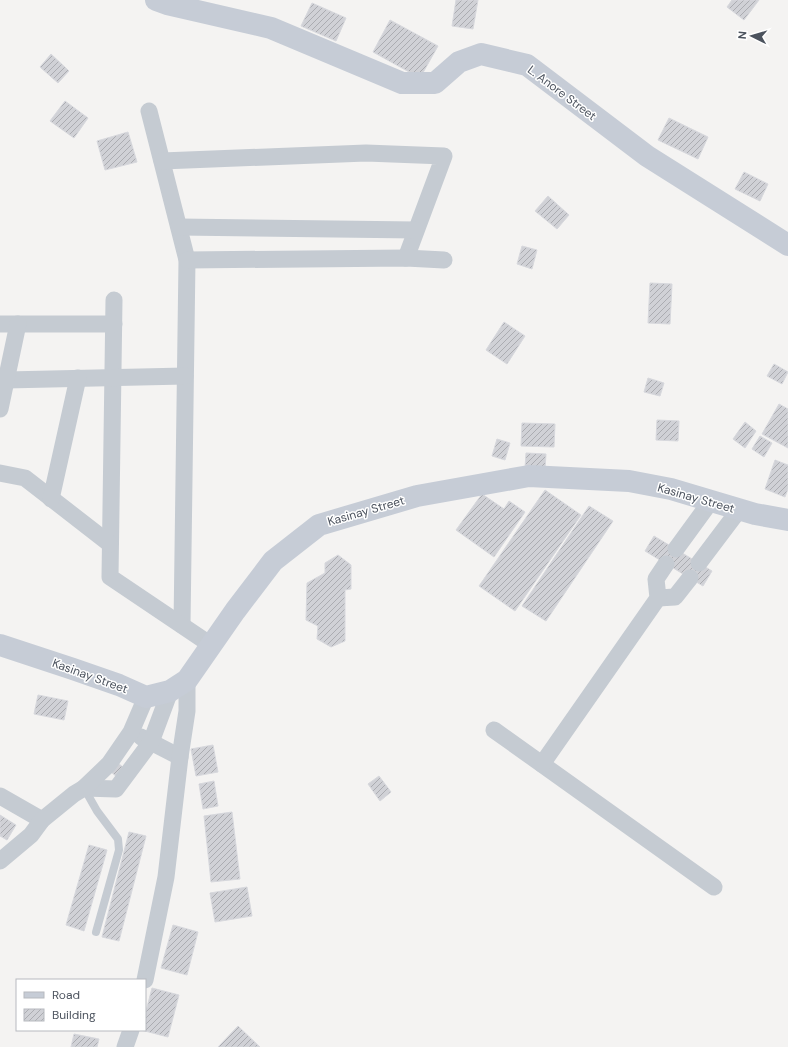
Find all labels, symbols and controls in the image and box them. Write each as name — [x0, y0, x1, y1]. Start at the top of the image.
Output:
north arrow — [732, 16, 772, 56]
text: N — [735, 31, 749, 40]
street label: L. Anore Street — [524, 62, 600, 124]
street label: Kasinay Street — [656, 479, 737, 517]
street label: Kasinay Street — [326, 492, 407, 530]
street label: Kasinay Street — [50, 655, 130, 697]
legend — [16, 979, 146, 1031]
text: Road — [52, 987, 80, 1003]
text: Building — [52, 1007, 96, 1023]

